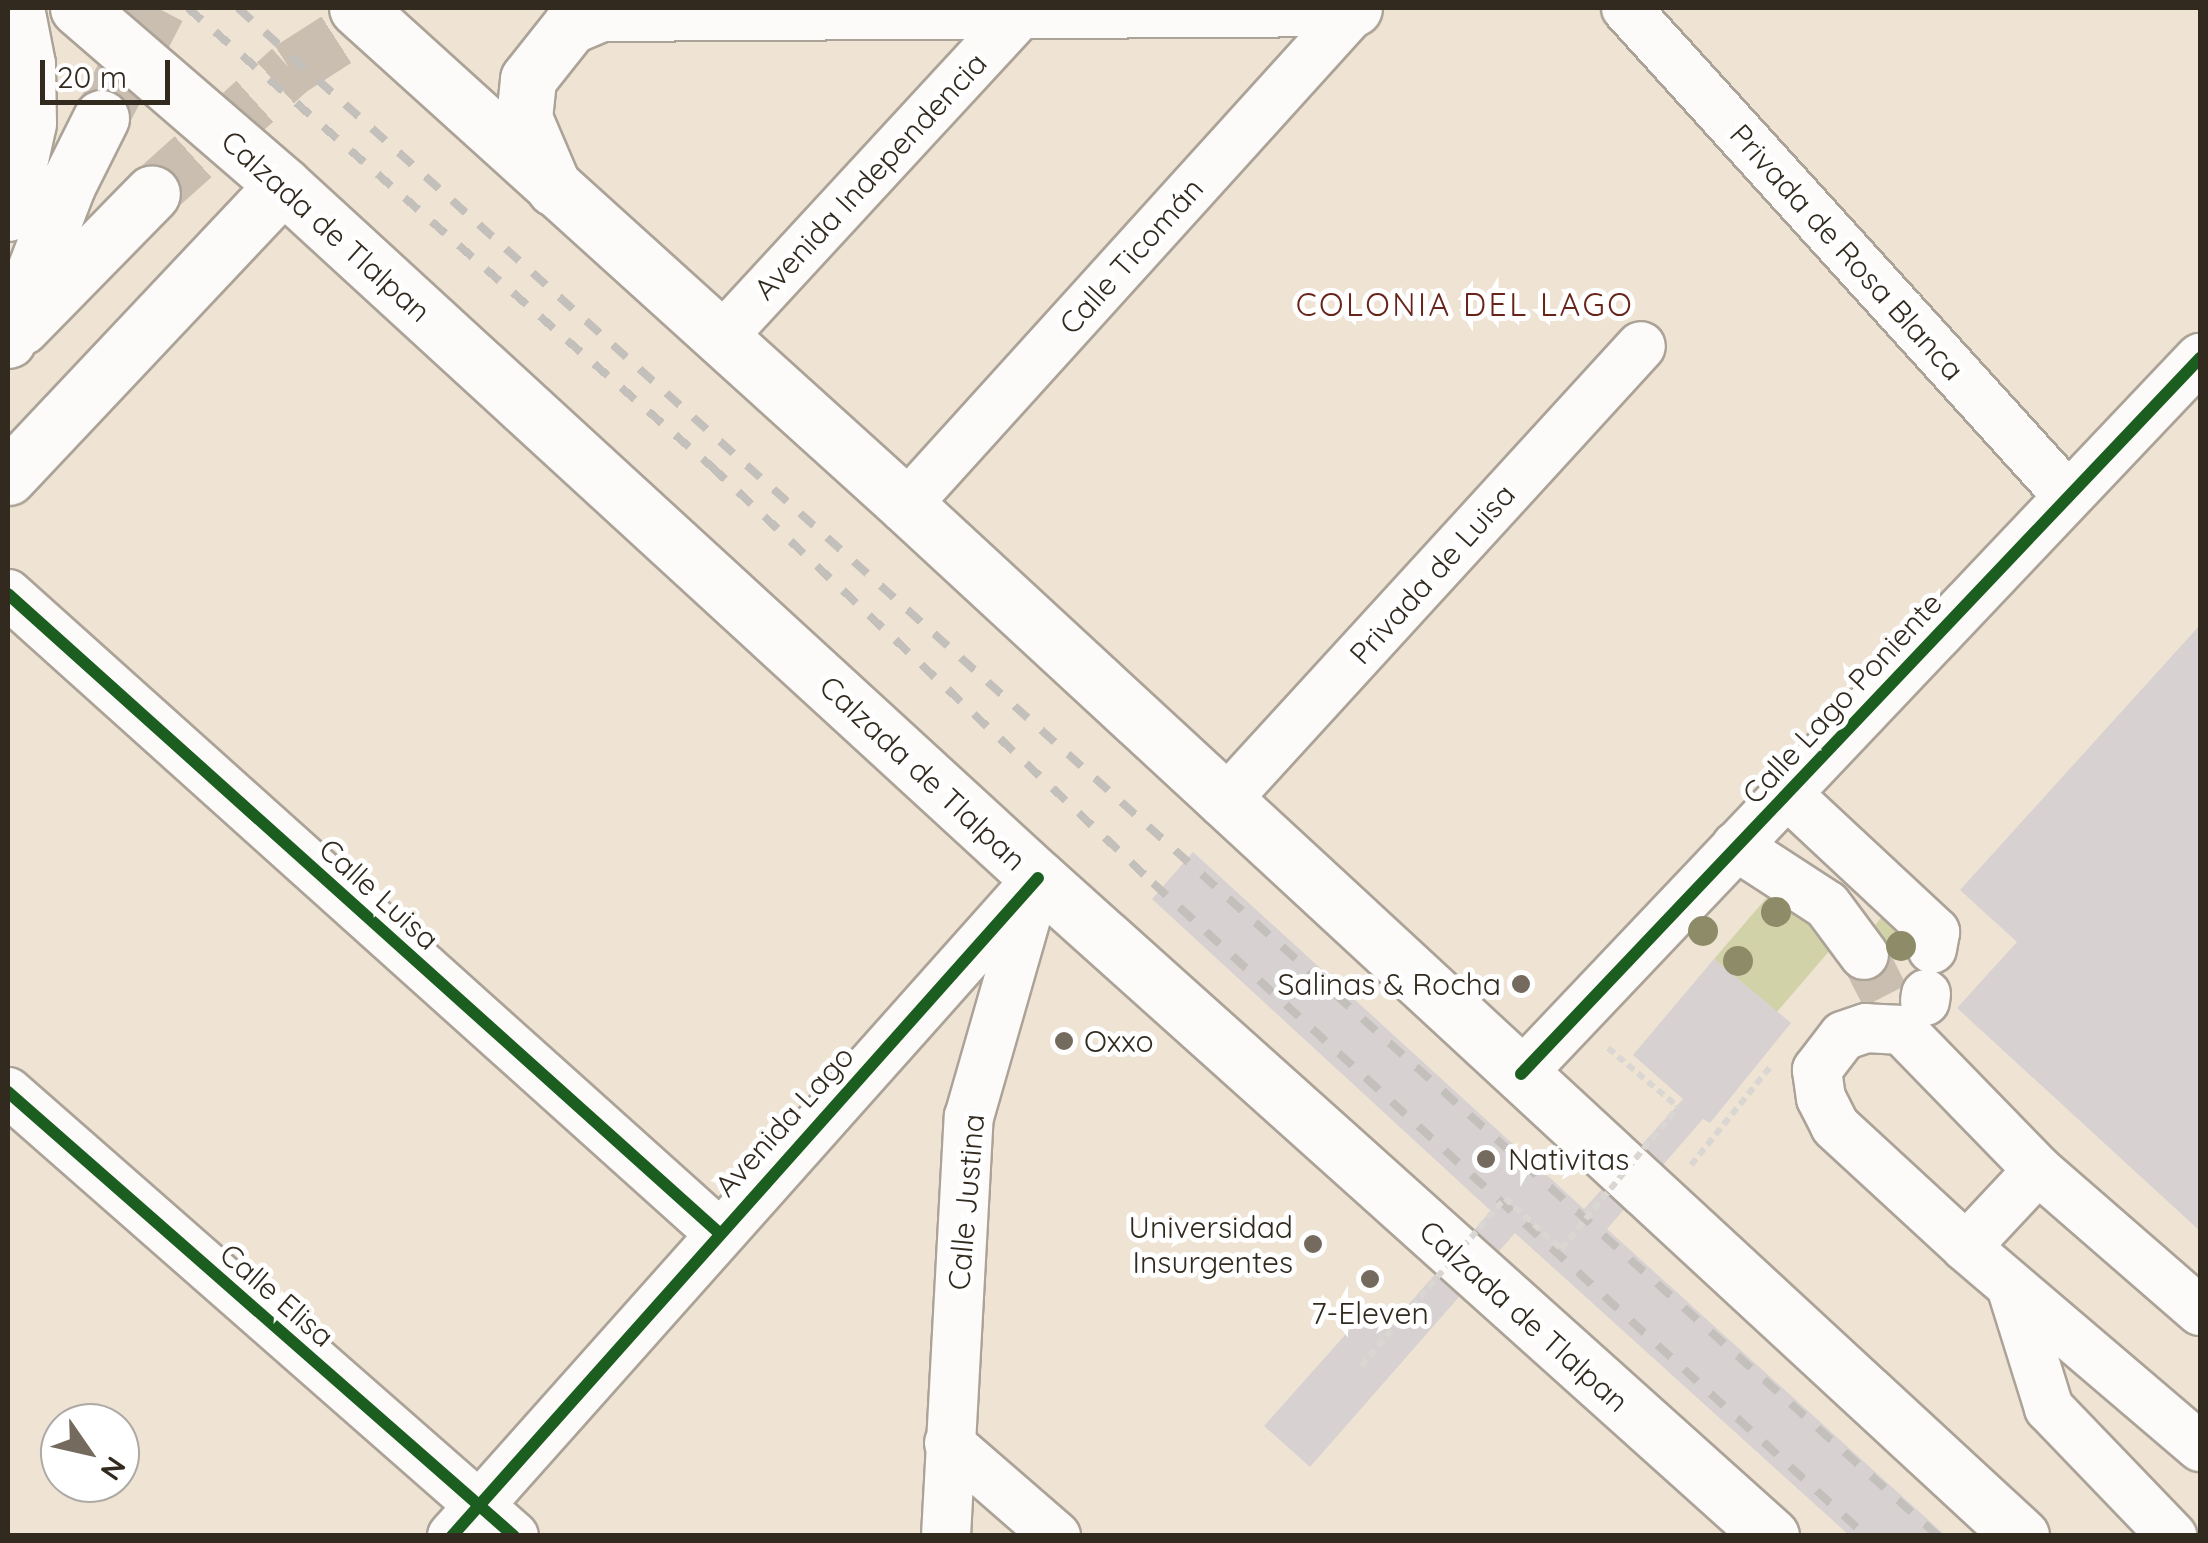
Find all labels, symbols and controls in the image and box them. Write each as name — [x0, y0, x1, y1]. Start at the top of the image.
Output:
scale bar — [45, 40, 175, 102]
street label: Avenida Independencia — [746, 45, 994, 307]
text: 20 m — [57, 58, 127, 96]
street label: Privada de Rosa Blanca — [1723, 117, 1971, 387]
street label: Calzada de Tlalpan — [214, 123, 438, 329]
street label: Calle Ticomán — [1052, 171, 1210, 341]
district label: COLONIA DEL LAGO — [1296, 285, 1634, 323]
street label: Privada de Luisa — [1342, 477, 1522, 671]
street label: Calle Lago Poniente — [1735, 585, 1949, 811]
street label: Calzada de Tlalpan — [812, 668, 1034, 878]
street label: Calle Luisa — [312, 831, 446, 957]
place label: Salinas & Rocha — [1277, 966, 1501, 1002]
marker: Salinas & Rocha — [1510, 973, 1532, 995]
place label: Oxxo — [1084, 1023, 1154, 1059]
marker: Oxxo — [1053, 1030, 1075, 1052]
street label: Avenida Lago — [707, 1038, 861, 1204]
street label: Calle Justina — [940, 1112, 992, 1292]
place label: Nativitas — [1508, 1141, 1629, 1177]
marker: Nativitas — [1473, 1146, 1499, 1172]
place label: Universidad Insurgentes — [1129, 1209, 1293, 1280]
street label: Calzada de Tlalpan — [1412, 1213, 1636, 1419]
marker: Universidad Insurgentes — [1302, 1233, 1324, 1255]
street label: Calle Elisa — [213, 1236, 341, 1354]
marker: 7-Eleven — [1359, 1268, 1381, 1290]
place label: 7-Eleven — [1311, 1295, 1429, 1331]
north arrow — [40, 1403, 140, 1503]
text: N — [93, 1451, 134, 1487]

